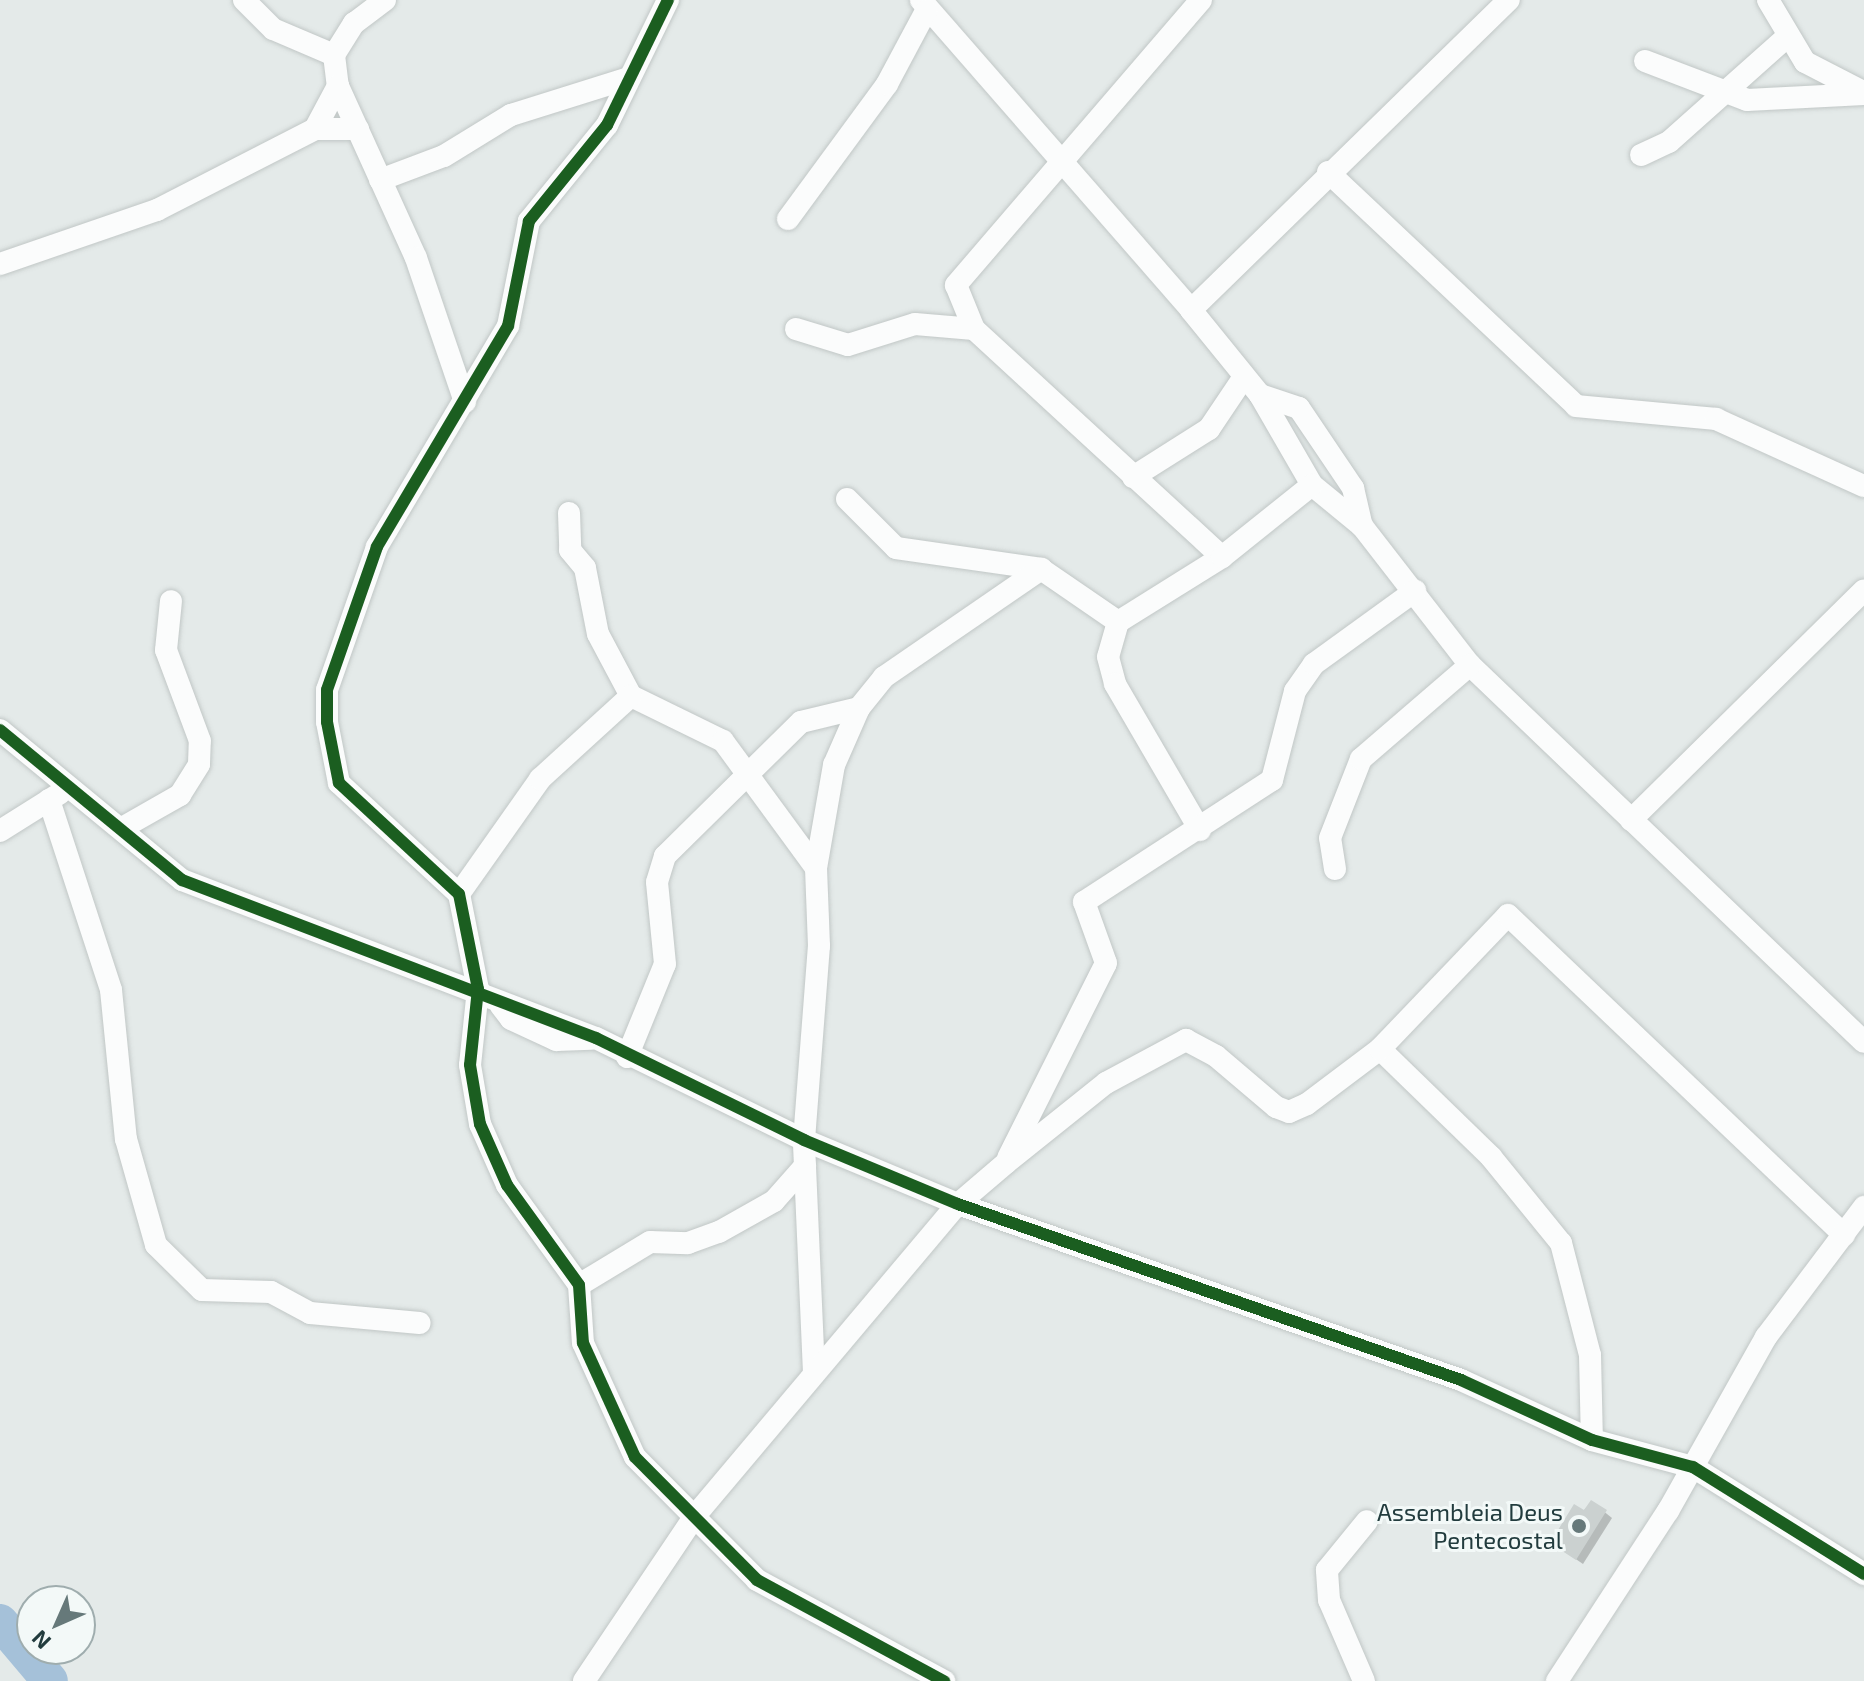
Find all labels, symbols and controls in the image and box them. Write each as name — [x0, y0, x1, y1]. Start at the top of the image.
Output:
place label: Assembleia Deus Pentecostal — [1377, 1498, 1563, 1554]
marker: Assembleia Deus Pentecostal — [1570, 1517, 1588, 1535]
north arrow — [16, 1585, 96, 1665]
text: N — [26, 1626, 55, 1655]

